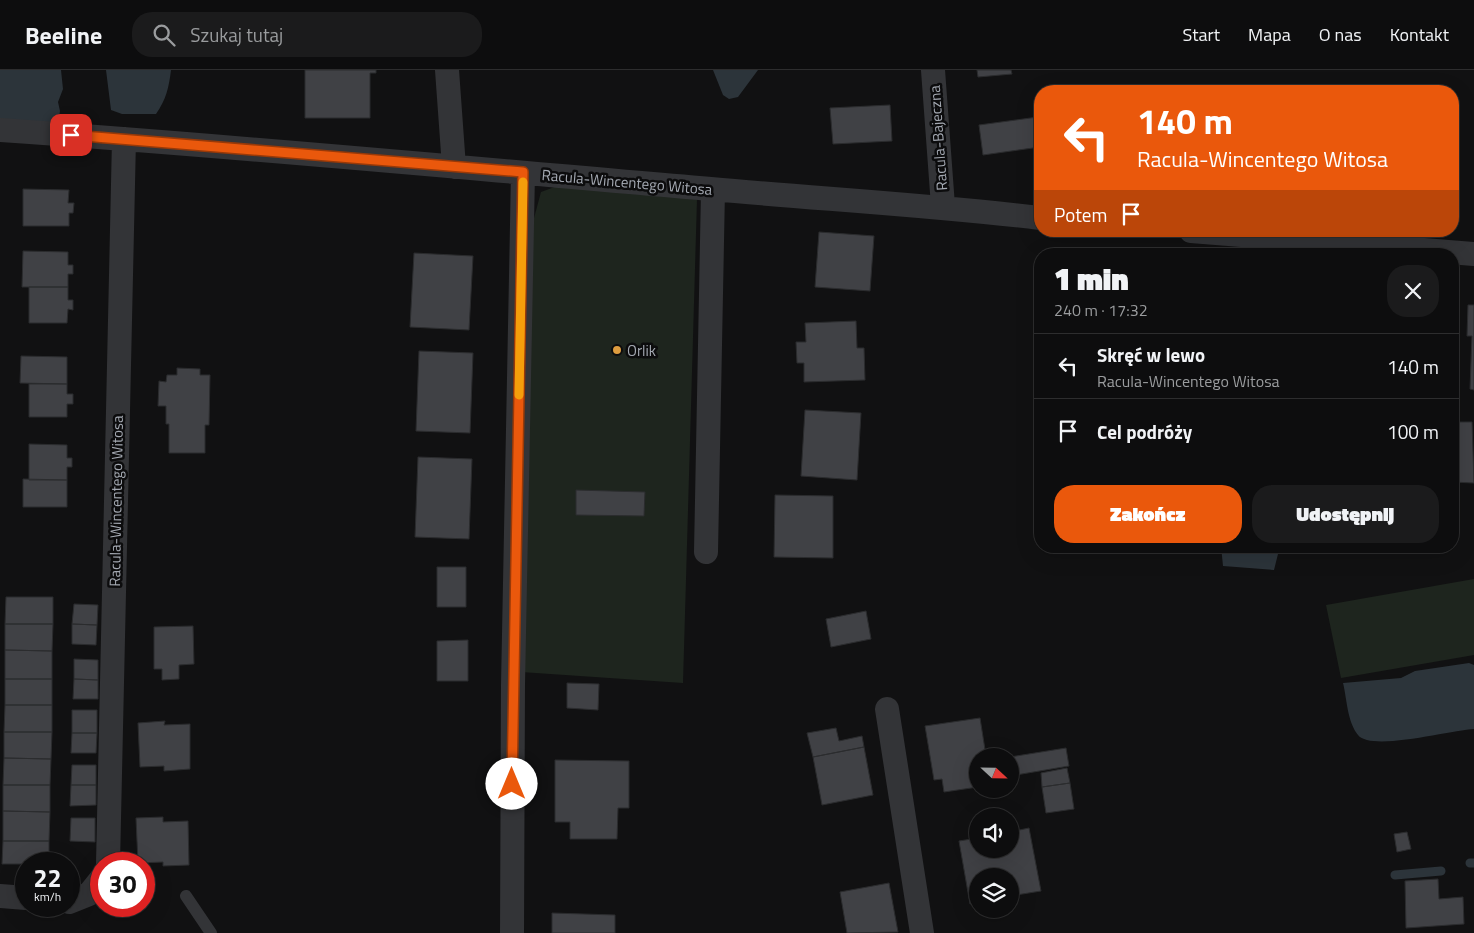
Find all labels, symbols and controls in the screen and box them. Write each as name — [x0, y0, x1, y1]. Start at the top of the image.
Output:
search box — [132, 12, 482, 57]
text: Beeline — [25, 17, 102, 53]
text: Szukaj tutaj — [190, 20, 283, 49]
icon: search — [150, 21, 178, 49]
text: Start — [1183, 21, 1220, 48]
text: Mapa — [1248, 21, 1291, 48]
text: O nas — [1319, 21, 1362, 48]
text: Kontakt — [1390, 21, 1449, 48]
street label: Racula-Bajeczna — [923, 84, 953, 191]
text: 140 m — [1137, 94, 1233, 148]
icon: left — [1054, 105, 1119, 170]
pin — [50, 114, 92, 156]
icon: arrive — [57, 121, 85, 149]
text: Racula-Wincentego Witosa — [1137, 142, 1388, 176]
street label: Racula-Wincentego Witosa — [541, 163, 714, 201]
text: Potem — [1054, 200, 1107, 229]
icon: arrive — [1117, 200, 1145, 228]
text: 1 min — [1054, 256, 1129, 302]
button: close — [1387, 265, 1439, 317]
text: 240 m · 17:32 — [1054, 298, 1148, 322]
place label: Orlik — [627, 339, 656, 362]
text: Skręć w lewo — [1097, 340, 1205, 369]
marker: Orlik — [611, 344, 623, 356]
icon: left — [1054, 352, 1082, 380]
text: 140 m — [1387, 352, 1439, 381]
text: Racula-Wincentego Witosa — [1097, 369, 1280, 393]
street label: Racula-Wincentego Witosa — [103, 415, 129, 587]
icon: arrive — [1054, 417, 1082, 445]
text: Cel podróży — [1097, 417, 1192, 446]
text: 100 m — [1387, 417, 1439, 446]
button: Zakończ — [1054, 485, 1242, 543]
button: Udostępnij — [1252, 485, 1439, 543]
north arrow — [969, 748, 1019, 798]
map controls — [969, 748, 1019, 918]
position arrow — [485, 757, 537, 809]
button: sound — [969, 808, 1019, 858]
speed limit sign: 30 — [90, 852, 155, 917]
text: 22 — [33, 859, 62, 897]
button: layers — [969, 868, 1019, 918]
text: km/h — [34, 887, 61, 906]

